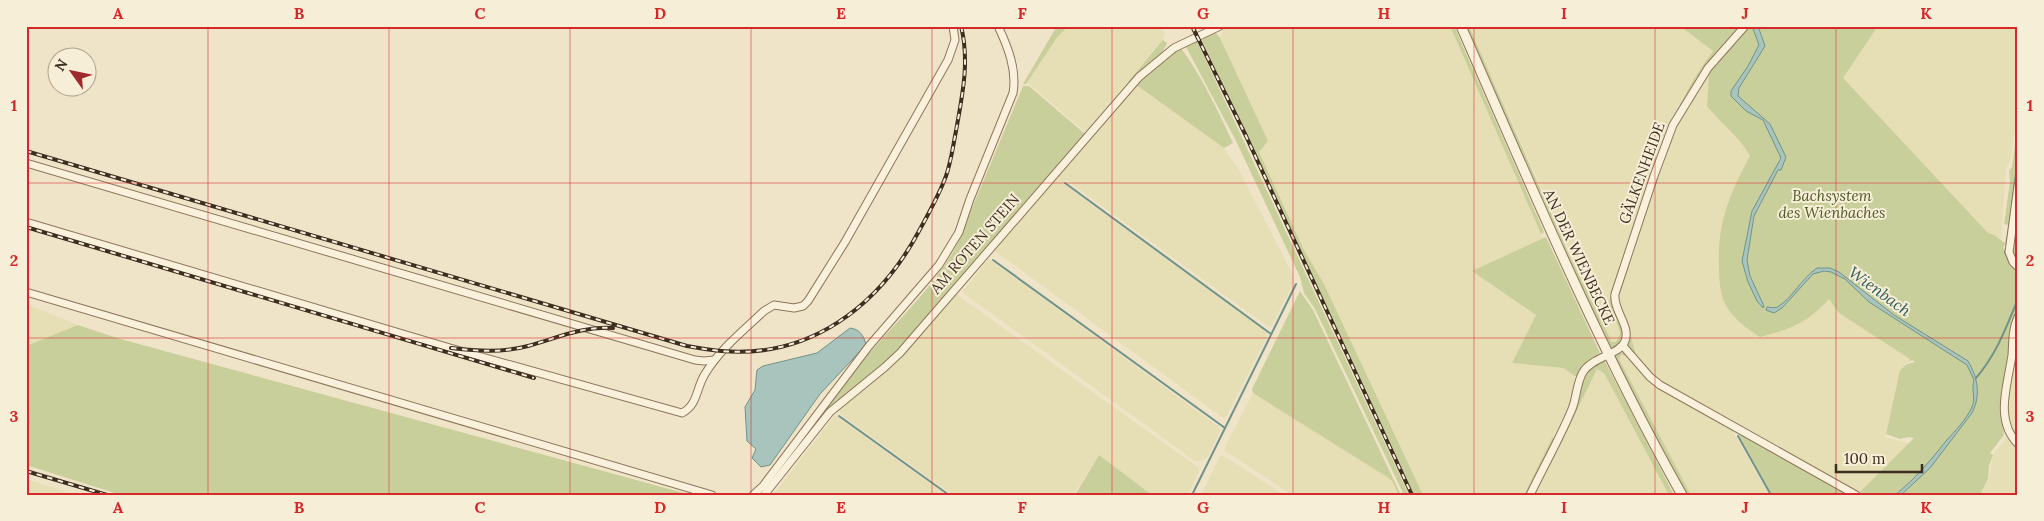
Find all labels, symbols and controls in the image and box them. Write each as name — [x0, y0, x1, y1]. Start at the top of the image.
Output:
text: A — [113, 3, 124, 23]
text: B — [294, 3, 305, 23]
text: C — [474, 3, 486, 23]
text: D — [654, 3, 666, 23]
text: E — [836, 3, 846, 23]
text: F — [1017, 3, 1027, 23]
text: G — [1197, 3, 1209, 23]
text: H — [1378, 3, 1391, 23]
text: I — [1561, 3, 1567, 23]
text: J — [1741, 3, 1749, 23]
text: K — [1920, 3, 1932, 23]
north arrow — [48, 48, 98, 98]
text: N — [51, 55, 72, 74]
text: 1 — [11, 95, 17, 115]
text: 1 — [2027, 95, 2033, 115]
street label: GÄLKENHEIDE — [1614, 119, 1669, 226]
street label: AN DER WIENBECKE — [1539, 185, 1619, 328]
park label: Bachsystem des Wienbaches — [1778, 186, 1886, 222]
street label: AM ROTEN STEIN — [925, 190, 1023, 298]
text: 2 — [10, 250, 18, 270]
text: 2 — [2026, 250, 2034, 270]
water label: Wienbach — [1845, 262, 1915, 320]
text: 3 — [10, 406, 19, 426]
text: 3 — [2026, 406, 2035, 426]
scale bar — [1836, 441, 1923, 473]
text: 100 m — [1844, 449, 1885, 468]
text: A — [113, 497, 124, 517]
text: B — [294, 497, 305, 517]
text: C — [474, 497, 486, 517]
text: D — [654, 497, 666, 517]
text: E — [836, 497, 846, 517]
text: F — [1017, 497, 1027, 517]
text: G — [1197, 497, 1209, 517]
text: H — [1378, 497, 1391, 517]
text: I — [1561, 497, 1567, 517]
text: J — [1741, 497, 1749, 517]
text: K — [1920, 497, 1932, 517]

